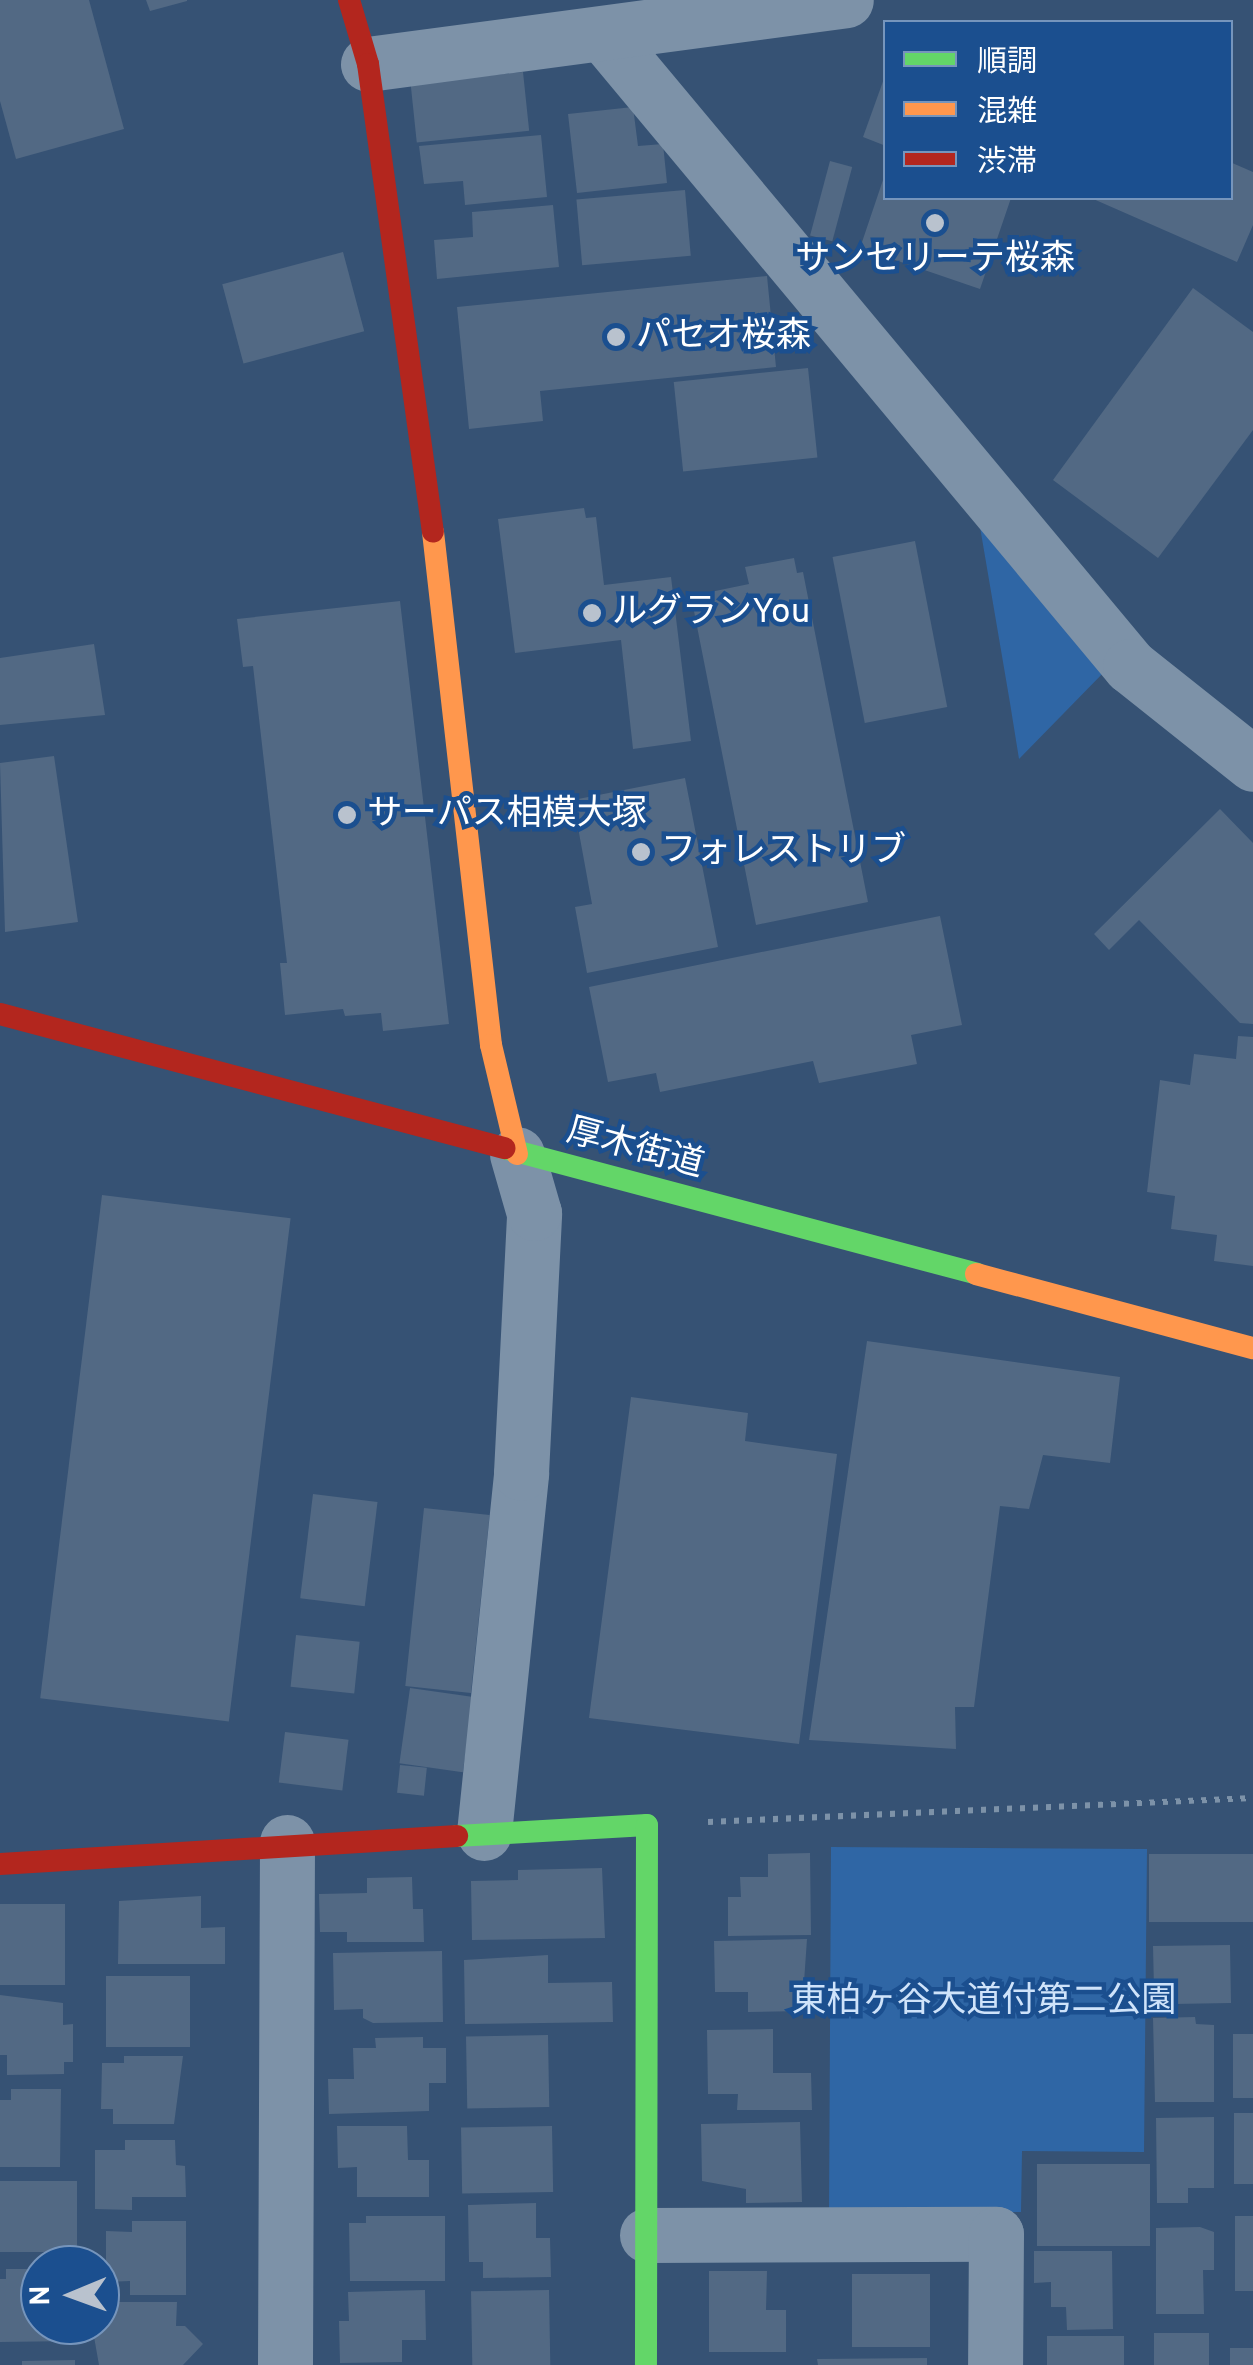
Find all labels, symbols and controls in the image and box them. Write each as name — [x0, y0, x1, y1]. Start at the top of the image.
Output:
legend — [883, 20, 1233, 200]
text: 順調 — [977, 45, 1037, 82]
text: 混雑 — [977, 95, 1037, 132]
text: 渋滞 — [977, 145, 1037, 182]
marker: サンセリーテ桜森 — [924, 212, 946, 234]
place label: サンセリーテ桜森 — [795, 239, 1075, 281]
place label: パセオ桜森 — [636, 316, 811, 358]
marker: パセオ桜森 — [605, 326, 627, 348]
place label: ルグランYou — [612, 592, 810, 634]
marker: ルグランYou — [581, 602, 603, 624]
place label: サーパス相模大塚 — [367, 794, 647, 836]
marker: サーパス相模大塚 — [336, 804, 358, 826]
place label: フォレストリブ — [661, 831, 906, 873]
marker: フォレストリブ — [630, 841, 652, 863]
street label: 厚木街道 — [562, 1111, 708, 1187]
park label: 東柏ヶ谷大道付第二公園 — [792, 1981, 1176, 2023]
north arrow — [20, 2245, 120, 2345]
text: N — [24, 2285, 60, 2306]

